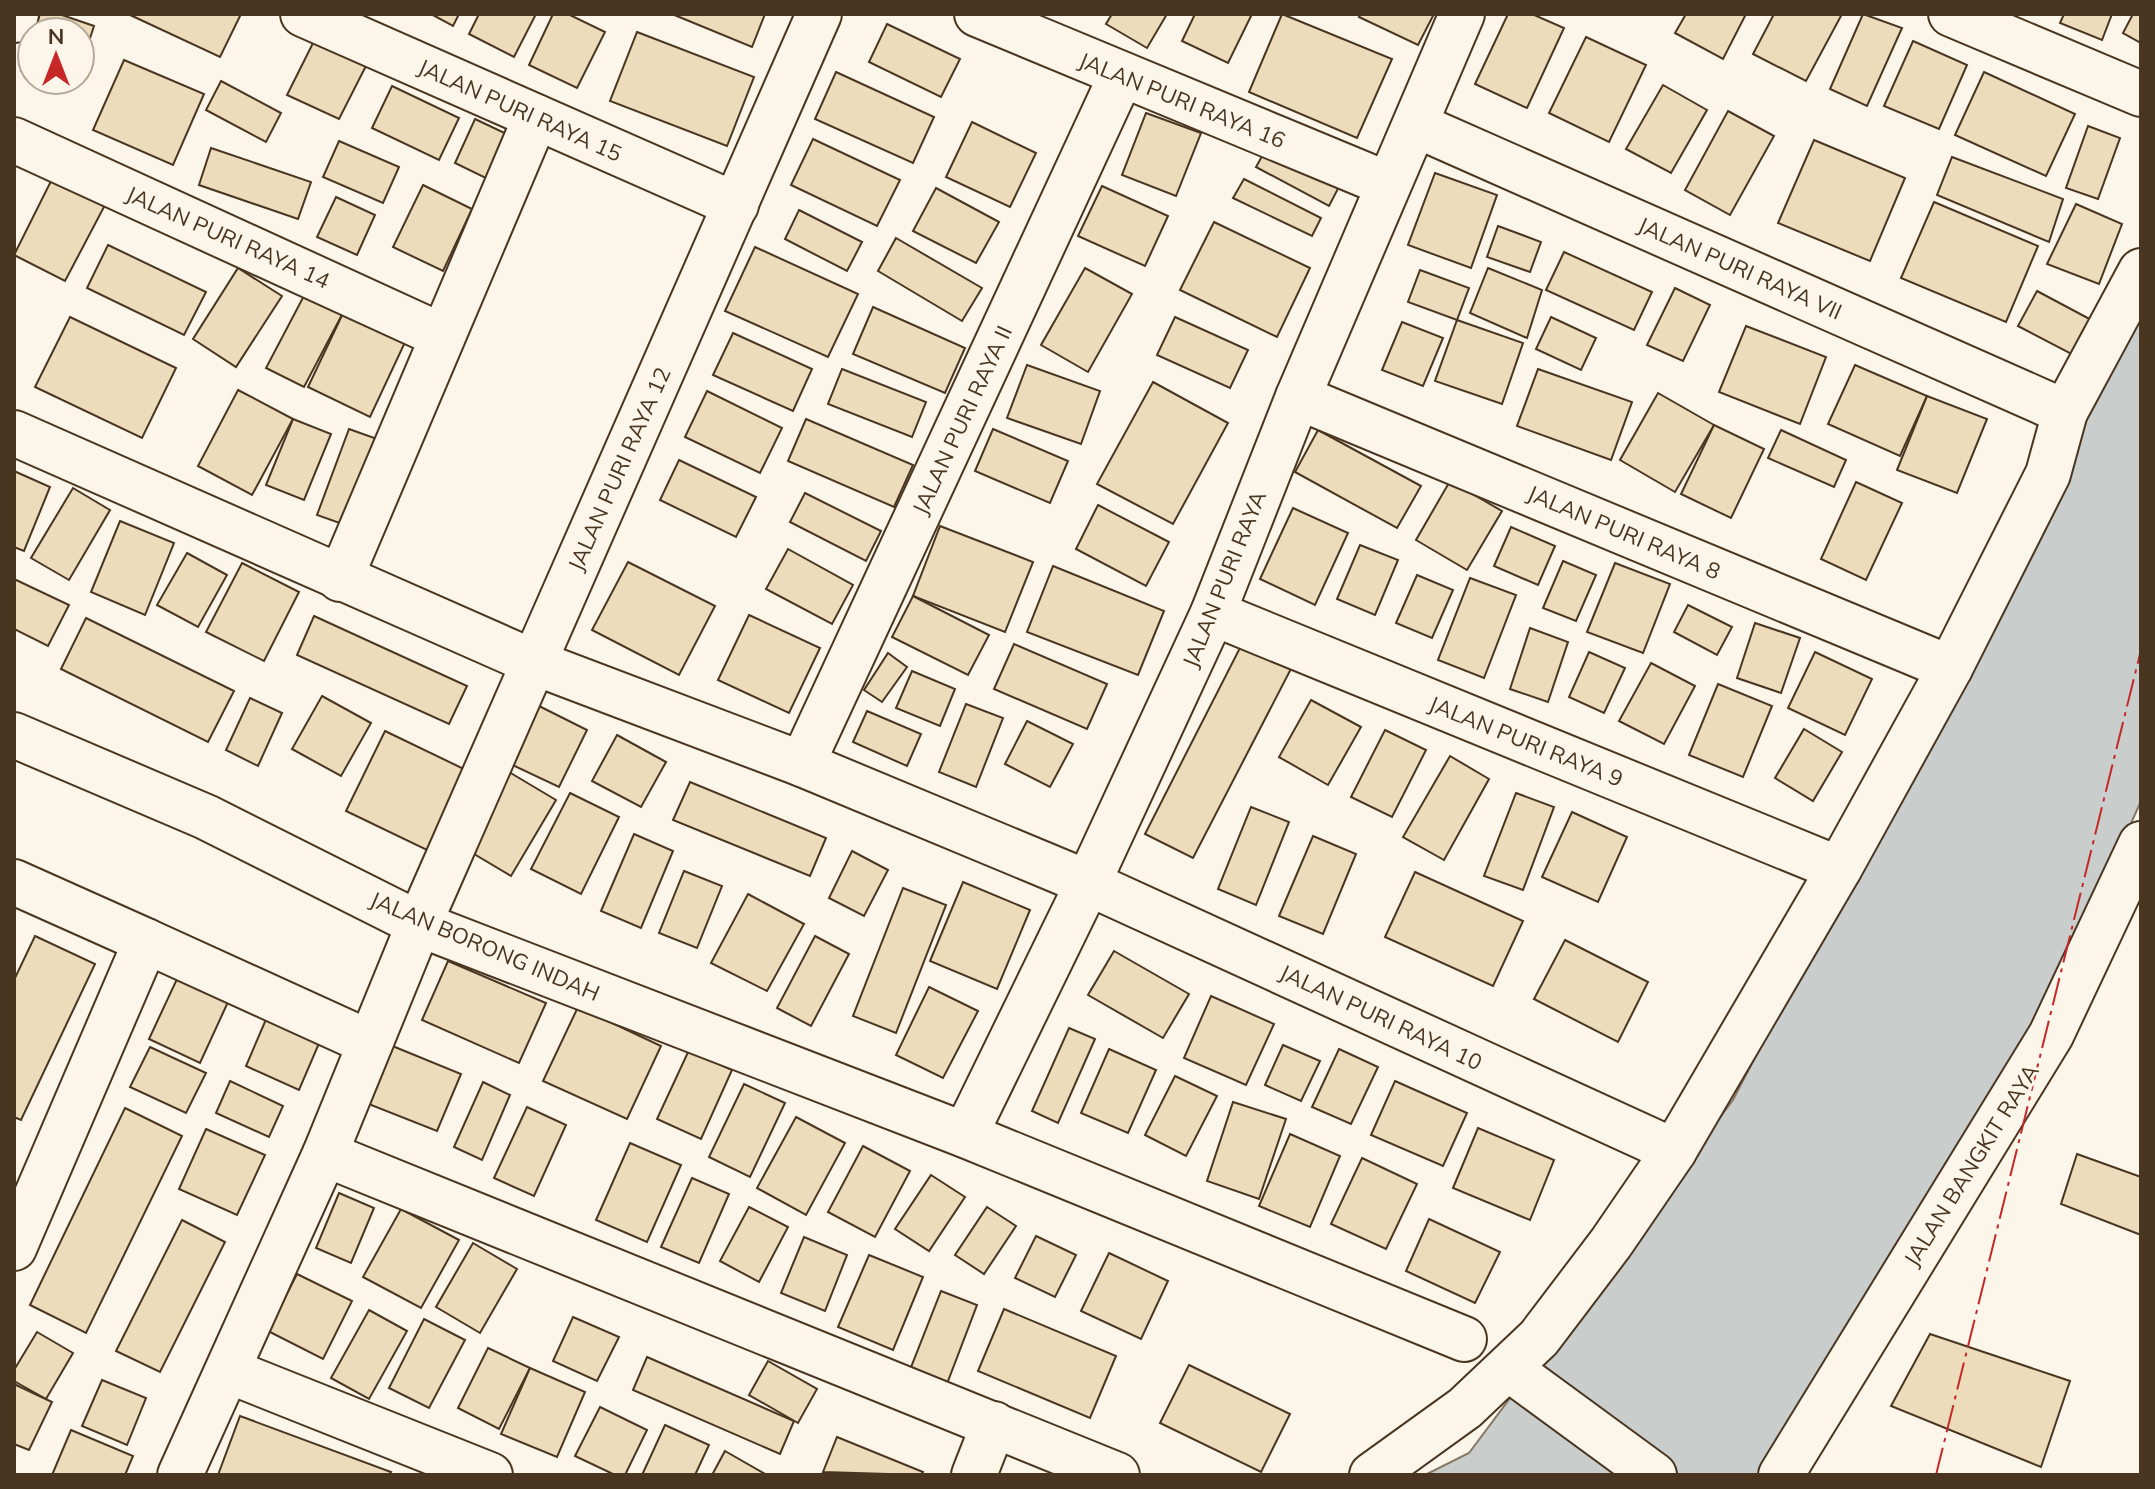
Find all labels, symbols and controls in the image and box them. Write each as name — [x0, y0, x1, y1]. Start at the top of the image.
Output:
north arrow — [16, 16, 96, 96]
text: N — [48, 22, 64, 50]
street label: JALAN PURI RAYA 16 — [1075, 46, 1289, 154]
street label: JALAN PURI RAYA 15 — [414, 52, 626, 168]
street label: JALAN PURI RAYA 14 — [122, 179, 334, 295]
street label: JALAN PURI RAYA VII — [1634, 210, 1846, 326]
street label: JALAN PURI RAYA II — [906, 321, 1018, 519]
street label: JALAN PURI RAYA 12 — [561, 363, 677, 575]
street label: JALAN PURI RAYA 8 — [1523, 479, 1725, 585]
street label: JALAN PURI RAYA — [1176, 487, 1272, 671]
street label: JALAN PURI RAYA 9 — [1425, 689, 1627, 793]
street label: JALAN BORONG INDAH — [366, 885, 604, 1007]
street label: JALAN PURI RAYA 10 — [1275, 958, 1487, 1076]
street label: JALAN BANGKIT RAYA — [1897, 1059, 2045, 1271]

